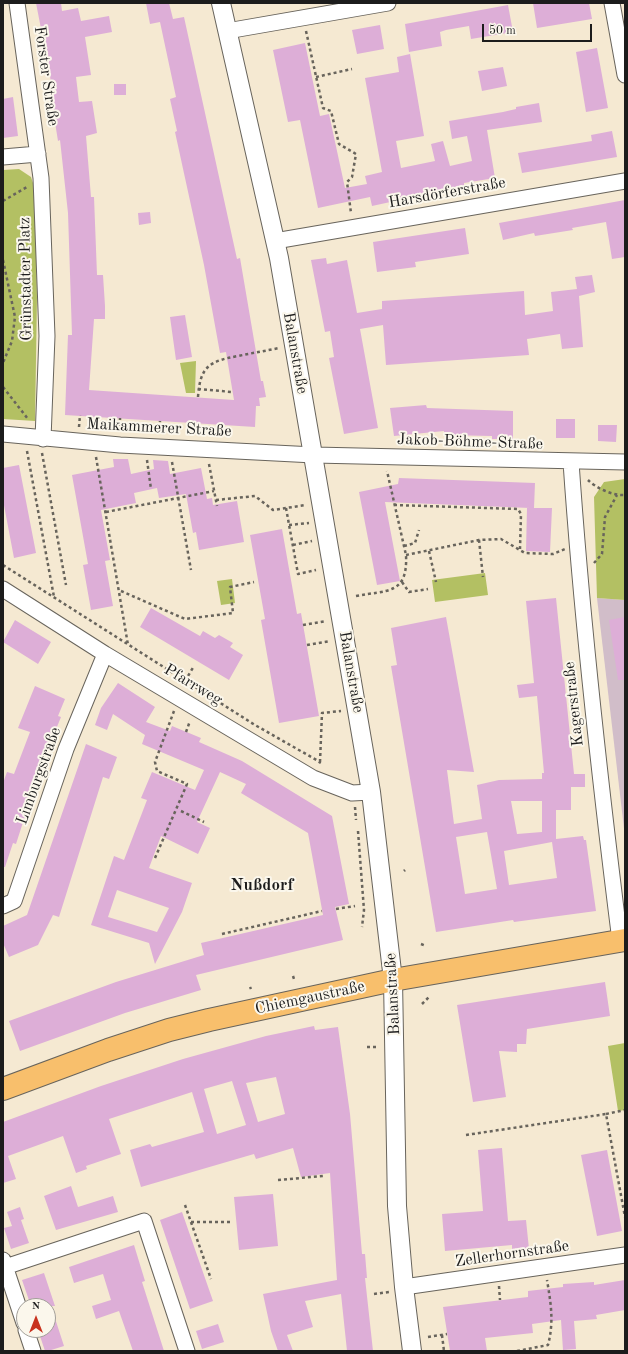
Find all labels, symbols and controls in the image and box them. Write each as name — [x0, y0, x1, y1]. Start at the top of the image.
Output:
scale bar — [484, 16, 594, 42]
street label: Forster Straße — [29, 25, 63, 127]
text: 50 m — [489, 25, 516, 37]
street label: Harsdörferstraße — [387, 173, 507, 213]
street label: Grünstadter Platz — [15, 217, 37, 341]
street label: Balanstraße — [278, 311, 312, 395]
street label: Maikammerer Straße — [86, 415, 232, 441]
street label: Jakob-Böhme-Straße — [397, 430, 543, 454]
street label: Balanstraße — [334, 630, 368, 714]
street label: Pfarrweg — [160, 660, 226, 710]
street label: Kagerstraße — [560, 661, 588, 747]
street label: Limburgstraße — [12, 725, 66, 827]
district label: Nußdorf — [231, 876, 293, 896]
street label: Balanstraße — [381, 952, 405, 1036]
street label: Chiemgaustraße — [253, 977, 367, 1019]
street label: Zellerhornstraße — [454, 1236, 570, 1272]
north arrow — [16, 1298, 56, 1338]
text: N — [32, 1301, 40, 1312]

